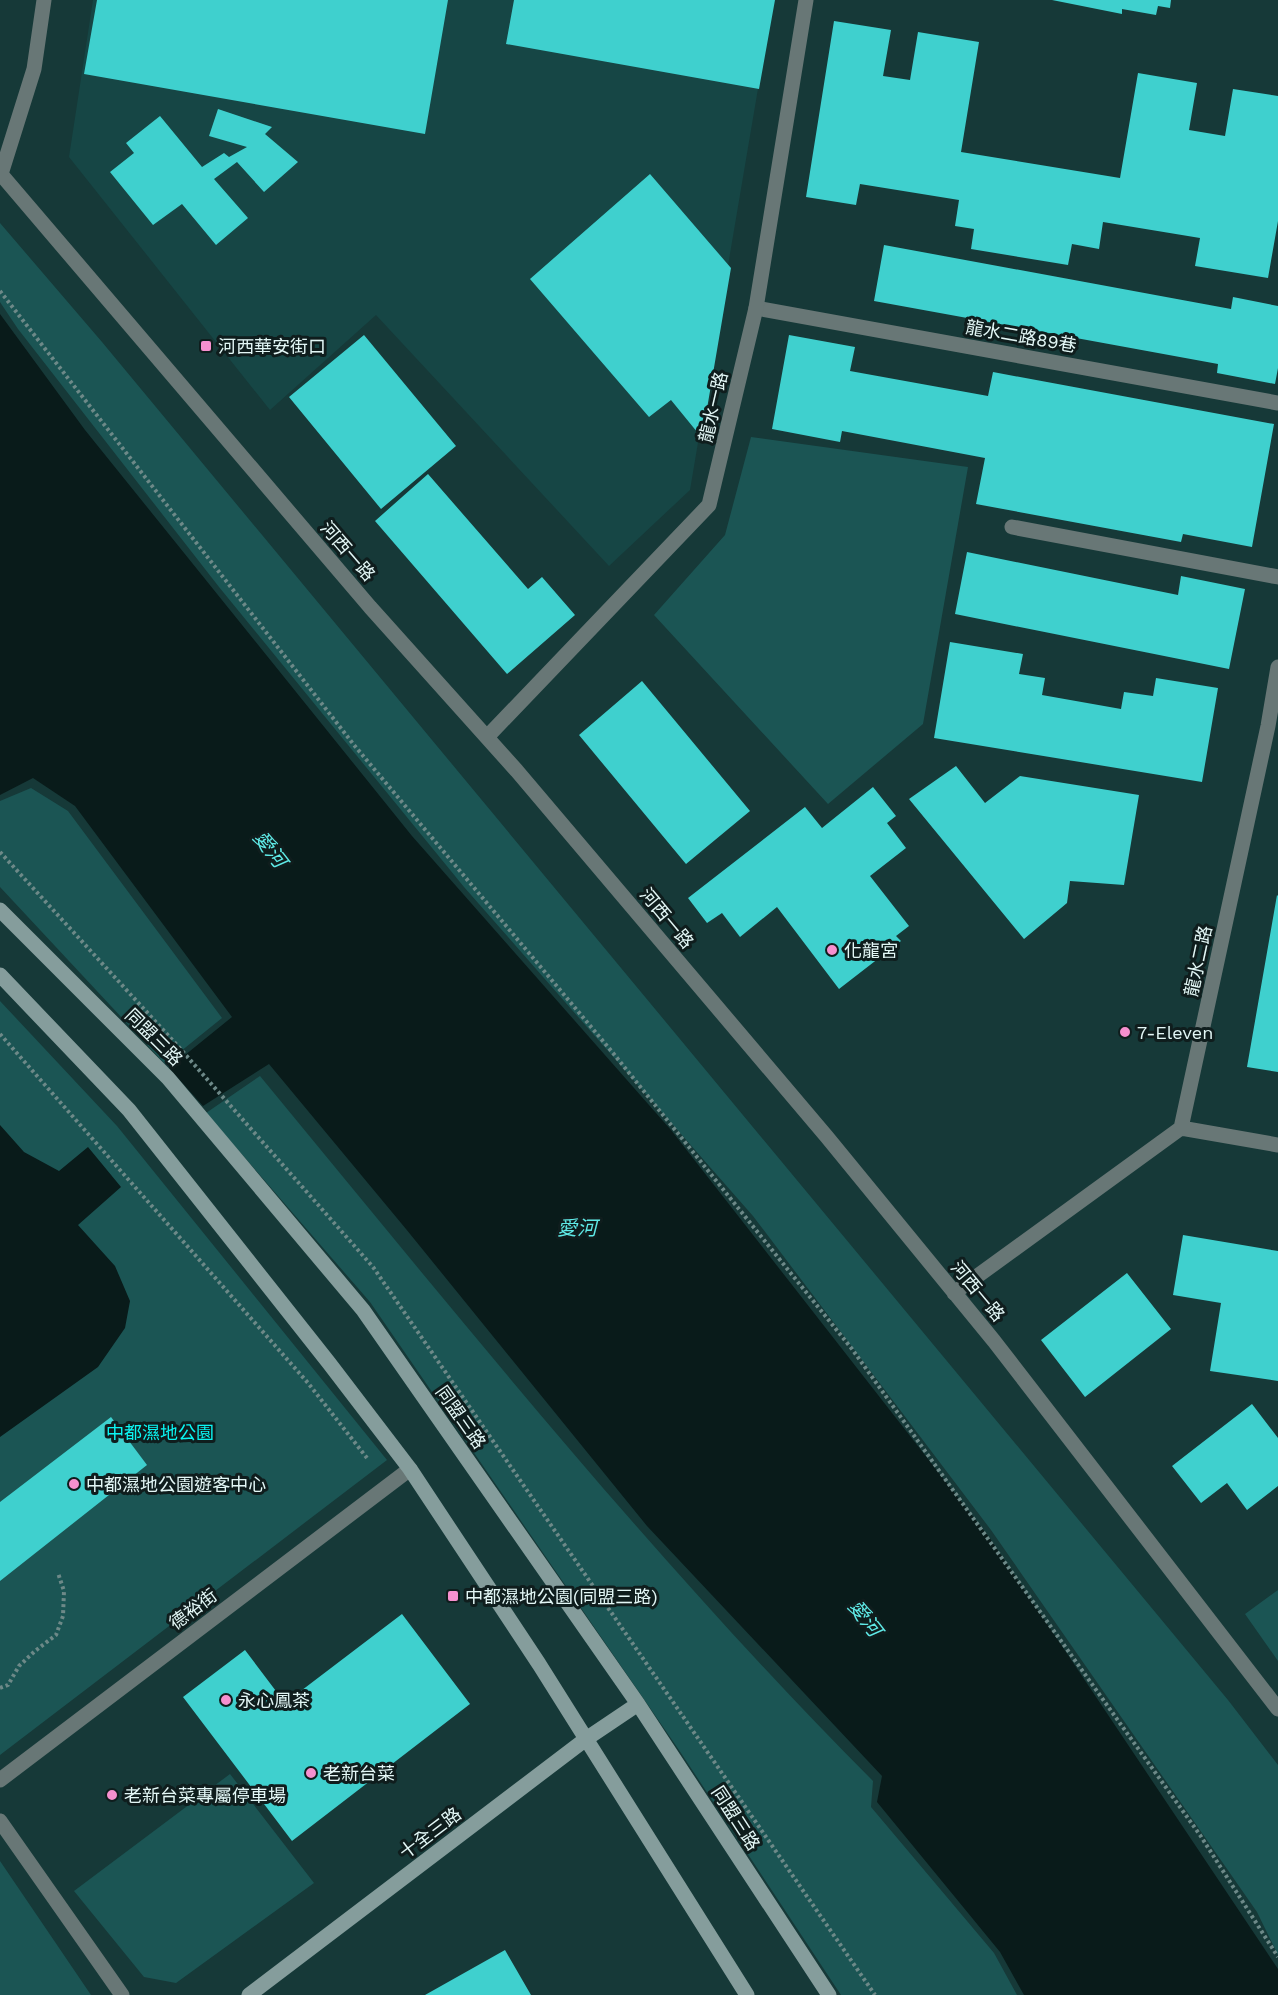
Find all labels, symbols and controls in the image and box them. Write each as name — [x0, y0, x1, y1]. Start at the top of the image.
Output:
street label: 龍水二路89巷 — [964, 316, 1078, 356]
place label: 河西華安街口 — [218, 336, 326, 357]
marker: 河西華安街口 — [199, 339, 213, 353]
street label: 龍水一路 — [695, 370, 731, 444]
street label: 河西一路 — [316, 517, 380, 585]
water label: 愛河 — [248, 826, 294, 875]
street label: 河西一路 — [636, 884, 698, 952]
street label: 龍水二路 — [1180, 924, 1216, 998]
place label: 化龍宮 — [844, 940, 898, 961]
marker: 化龍宮 — [825, 943, 839, 957]
street label: 同盟三路 — [121, 1004, 187, 1070]
place label: 7-Eleven — [1137, 1022, 1213, 1043]
marker: 7-Eleven — [1118, 1025, 1132, 1039]
water label: 愛河 — [557, 1216, 601, 1240]
street label: 河西一路 — [947, 1257, 1009, 1325]
street label: 同盟三路 — [432, 1381, 490, 1453]
park label: 中都濕地公園 — [106, 1422, 214, 1443]
place label: 中都濕地公園遊客中心 — [86, 1474, 266, 1495]
marker: 中都濕地公園遊客中心 — [67, 1477, 81, 1491]
street label: 德裕街 — [165, 1584, 221, 1634]
place label: 中都濕地公園(同盟三路) — [465, 1586, 658, 1607]
marker: 中都濕地公園(同盟三路) — [446, 1589, 460, 1603]
water label: 愛河 — [843, 1595, 889, 1644]
place label: 永心鳳茶 — [238, 1690, 310, 1711]
marker: 永心鳳茶 — [219, 1693, 233, 1707]
place label: 老新台菜 — [323, 1763, 395, 1784]
marker: 老新台菜 — [304, 1766, 318, 1780]
street label: 同盟三路 — [708, 1782, 764, 1854]
place label: 老新台菜專屬停車場 — [124, 1785, 286, 1806]
marker: 老新台菜專屬停車場 — [105, 1788, 119, 1802]
street label: 十全三路 — [395, 1803, 465, 1863]

